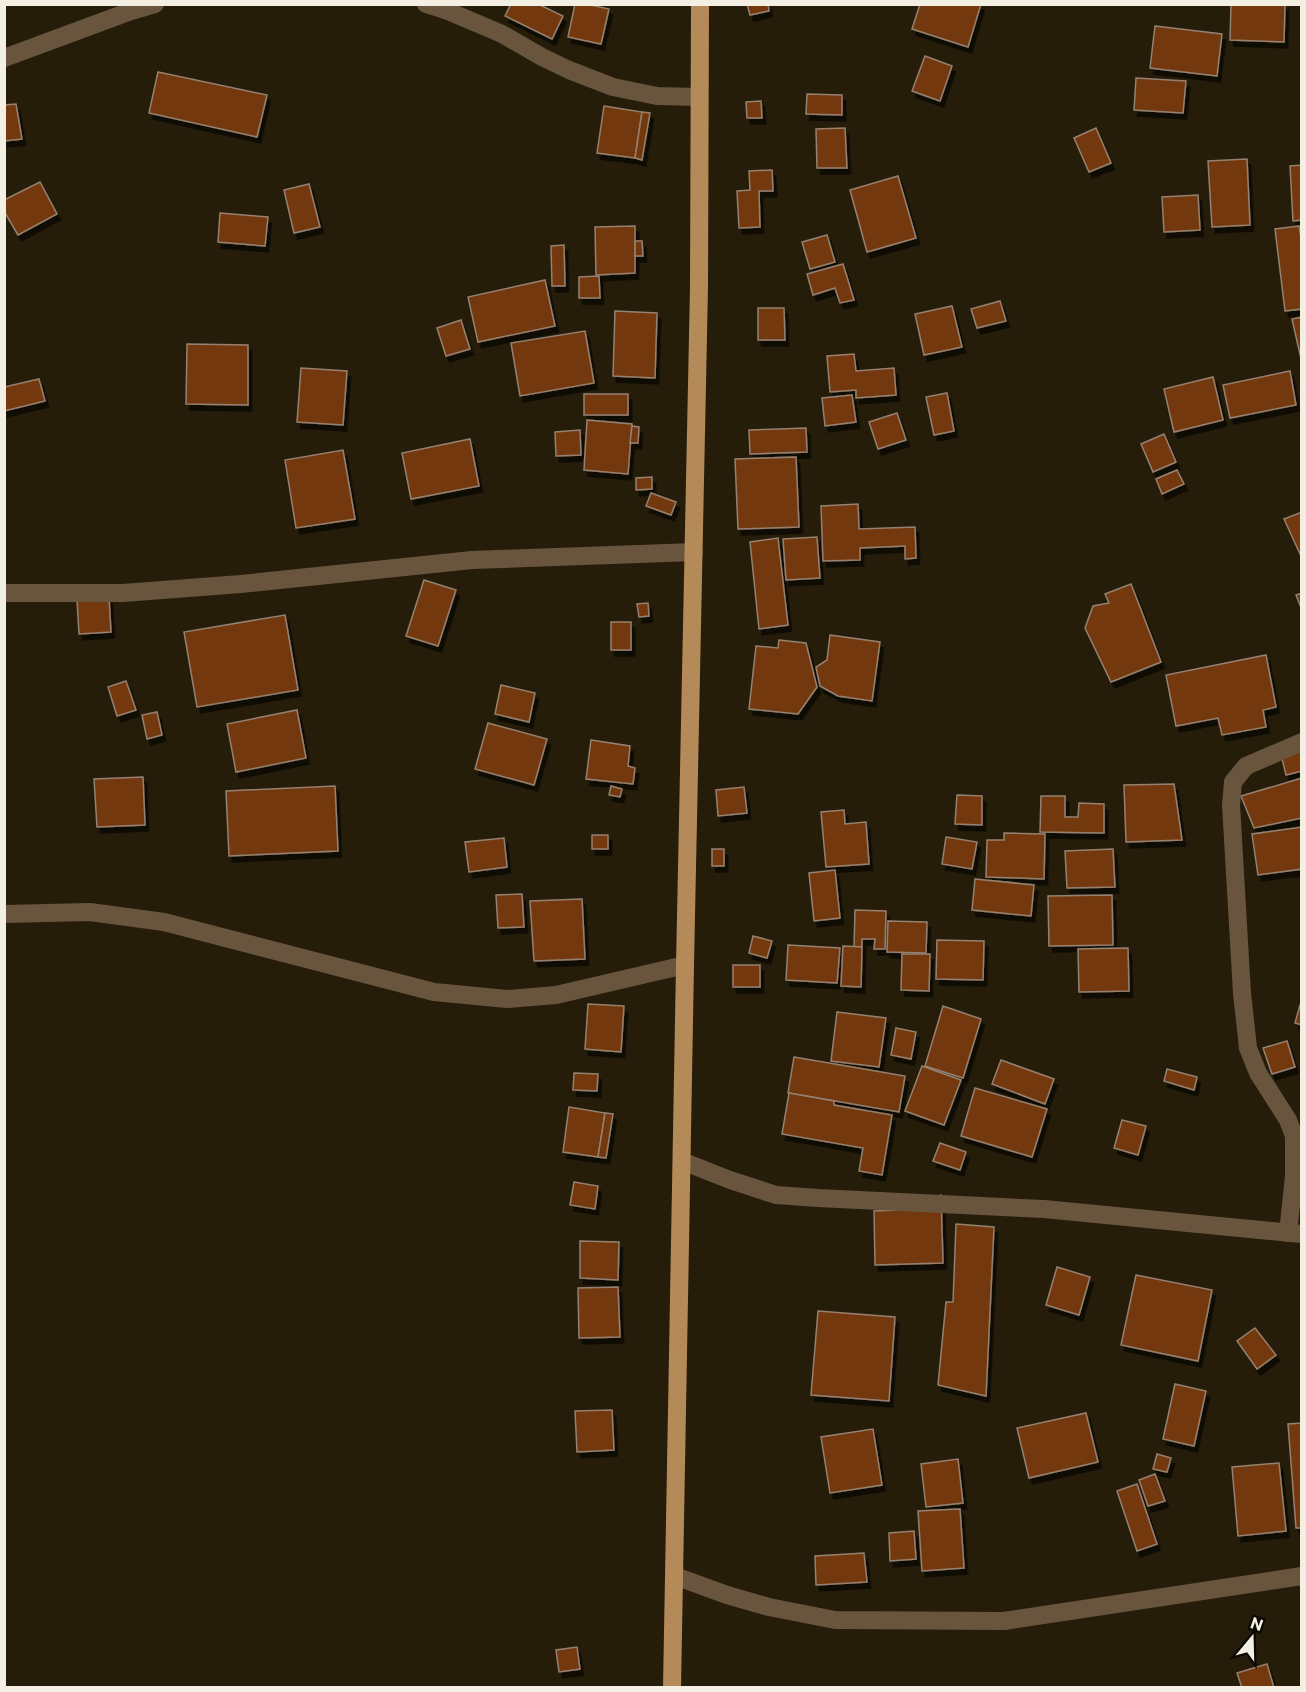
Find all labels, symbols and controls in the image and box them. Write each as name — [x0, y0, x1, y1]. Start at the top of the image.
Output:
north arrow — [1222, 1608, 1282, 1668]
text: N — [1248, 1612, 1266, 1634]

